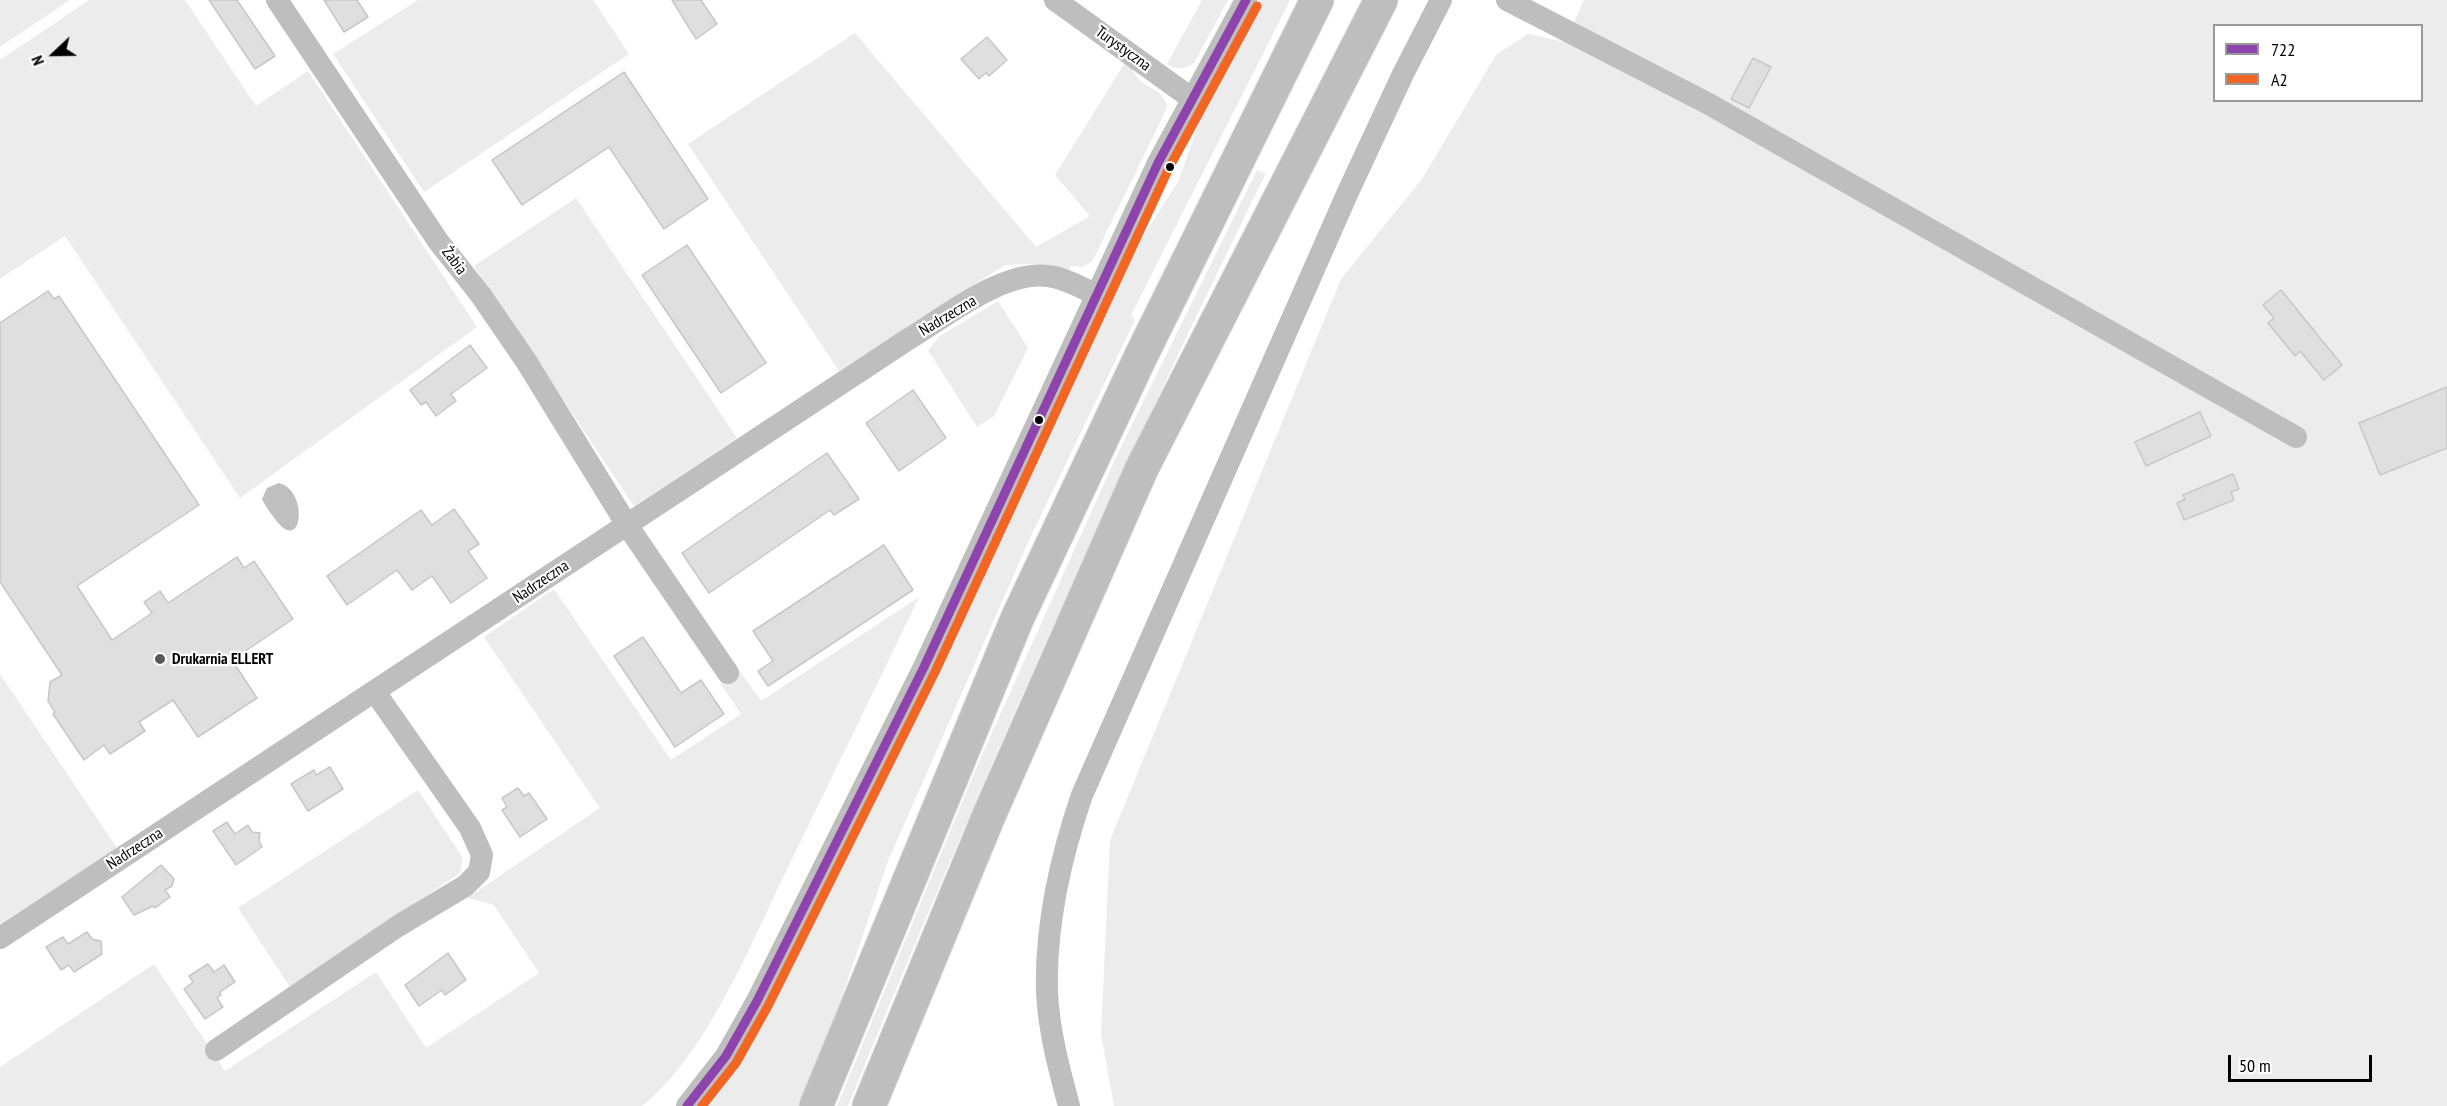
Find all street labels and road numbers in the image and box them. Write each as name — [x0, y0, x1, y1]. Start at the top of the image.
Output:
street label: Turystyczna — [1092, 23, 1154, 75]
street label: Żabia — [437, 243, 471, 279]
street label: Nadrzeczna — [916, 292, 980, 340]
street label: Nadrzeczna — [509, 556, 573, 608]
street label: Nadrzeczna — [103, 824, 167, 874]

